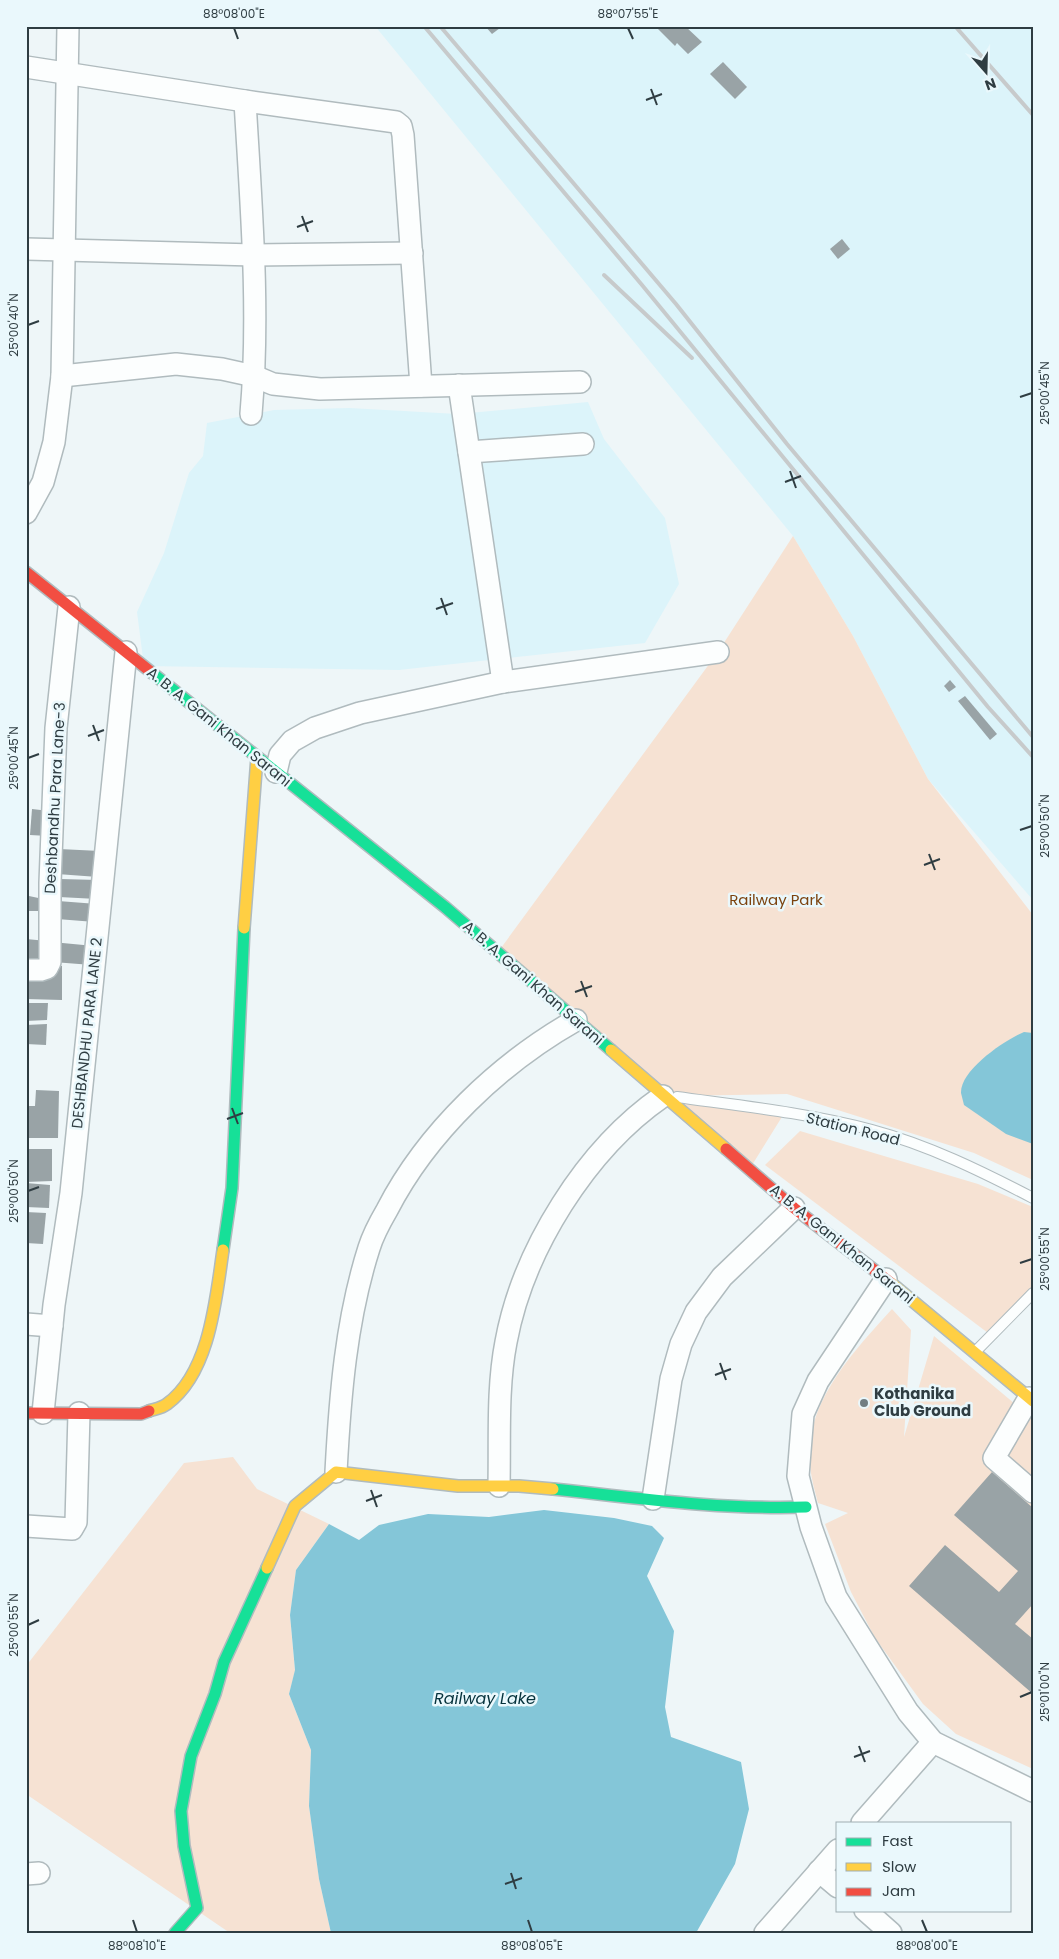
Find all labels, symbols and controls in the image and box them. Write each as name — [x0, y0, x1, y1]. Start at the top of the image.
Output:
text: 88°08'00"E — [203, 5, 265, 22]
text: 88°07'55"E — [598, 5, 658, 22]
north arrow — [962, 48, 1012, 98]
text: N — [982, 73, 999, 95]
text: 25°00'40"N — [5, 293, 22, 357]
text: 25°00'45"N — [1036, 361, 1053, 425]
street label: A. B. A. Gani Khan Sarani — [143, 662, 296, 792]
street label: Deshbandhu Para Lane-3 — [39, 702, 70, 894]
text: 25°00'45"N — [5, 726, 22, 790]
text: 25°00'50"N — [1036, 794, 1053, 858]
park label: Railway Park — [729, 889, 823, 910]
street label: A. B. A. Gani Khan Sarani — [458, 916, 608, 1050]
street label: DESHBANDHU PARA LANE 2 — [66, 936, 107, 1129]
street label: Station Road — [804, 1107, 902, 1150]
text: 25°00'50"N — [5, 1159, 22, 1223]
street label: A. B. A. Gani Khan Sarani — [766, 1179, 919, 1309]
text: 25°00'55"N — [1036, 1227, 1053, 1291]
place label: Kothanika Club Ground — [874, 1383, 971, 1421]
marker: Kothanika Club Ground — [858, 1397, 870, 1409]
text: 25°00'55"N — [5, 1593, 22, 1657]
text: 25°01'00"N — [1036, 1662, 1053, 1722]
water label: Railway Lake — [434, 1687, 536, 1710]
legend — [836, 1822, 1012, 1912]
text: Fast — [882, 1830, 913, 1851]
text: Slow — [882, 1856, 917, 1877]
text: Jam — [882, 1880, 916, 1901]
text: 88°08'10"E — [108, 1937, 166, 1954]
text: 88°08'05"E — [501, 1937, 563, 1954]
text: 88°08'00"E — [896, 1937, 958, 1954]

